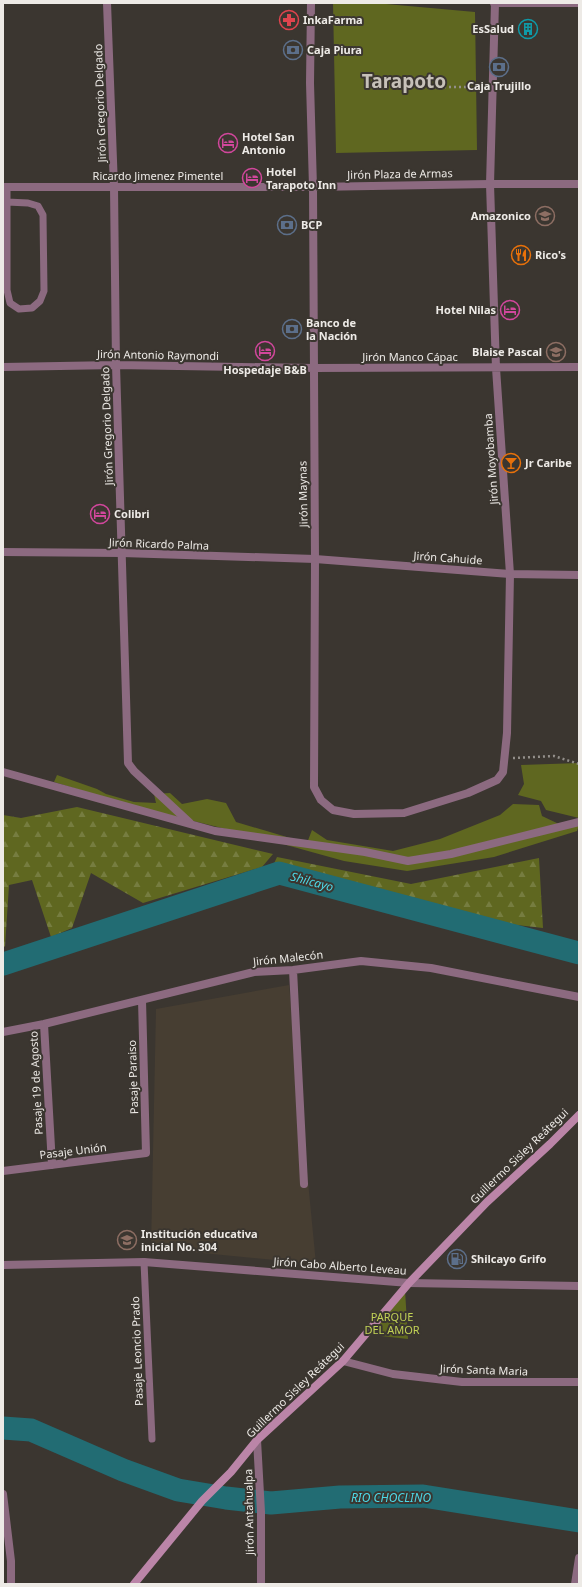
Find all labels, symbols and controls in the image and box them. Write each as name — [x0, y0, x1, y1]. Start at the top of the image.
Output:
pharmacy icon: InkaFarma — [278, 9, 300, 31]
place label: InkaFarma — [303, 12, 363, 27]
building icon: EsSalud — [517, 18, 539, 40]
place label: EsSalud — [472, 21, 514, 36]
bank icon: Caja Piura — [282, 39, 304, 61]
place label: Caja Piura — [307, 42, 362, 57]
street label: Jirón Gregorio Delgado — [90, 43, 109, 164]
bank icon: Caja Trujillo — [488, 56, 510, 78]
district label: Tarapoto — [362, 68, 446, 94]
place label: Caja Trujillo — [467, 78, 531, 93]
place label: Hotel San Antonio — [242, 129, 295, 157]
hotel icon: Hotel San Antonio — [217, 132, 239, 154]
place label: Hotel Tarapoto Inn — [266, 164, 336, 192]
street label: Jirón Plaza de Armas — [346, 165, 453, 182]
hotel icon: Hotel Tarapoto Inn — [241, 167, 263, 189]
street label: Ricardo Jimenez Pimentel — [93, 168, 223, 183]
school or university icon: Amazonico — [534, 205, 556, 227]
place label: Amazonico — [471, 208, 531, 223]
bank icon: BCP — [276, 214, 298, 236]
place label: BCP — [301, 217, 322, 232]
restaurant icon: Rico's — [510, 244, 532, 266]
place label: Rico's — [535, 247, 567, 262]
hotel icon: Hotel Nilas — [499, 299, 521, 321]
place label: Hotel Nilas — [436, 302, 496, 317]
place label: Banco de la Nación — [306, 315, 357, 343]
bank icon: Banco de la Nación — [281, 318, 303, 340]
hotel icon: Hospedaje B&B — [254, 340, 276, 362]
school or university icon: Blaise Pascal — [545, 341, 567, 363]
place label: Blaise Pascal — [472, 344, 542, 359]
street label: Jirón Antonio Raymondi — [96, 346, 219, 363]
street label: Jirón Manco Cápac — [361, 349, 458, 364]
place label: Hospedaje B&B — [223, 362, 307, 377]
street label: Jirón Gregorio Delgado — [97, 366, 116, 487]
street label: Jirón Moyobamba — [480, 413, 501, 506]
bar icon: Jr Caribe — [500, 452, 522, 474]
place label: Jr Caribe — [524, 455, 572, 470]
street label: Jirón Maynas — [294, 461, 311, 528]
hotel icon: Colibri — [89, 503, 111, 525]
place label: Colibri — [114, 506, 150, 521]
street label: Jirón Ricardo Palma — [108, 534, 209, 553]
street label: Jirón Cahuide — [412, 548, 483, 567]
water label: Shilcayo — [289, 868, 336, 895]
street label: Jirón Malecón — [251, 946, 324, 969]
street label: Pasaje 19 de Agosto — [25, 1030, 46, 1135]
street label: Pasaje Paraiso — [124, 1039, 141, 1114]
street label: Guillermo Sisley Reátegui — [466, 1105, 571, 1207]
street label: Pasaje Unión — [39, 1139, 107, 1162]
place label: Institución educativa inicial No. 304 — [141, 1226, 258, 1254]
school or university icon: Institución educativa inicial No. 304 — [116, 1229, 138, 1251]
fuel station icon: Shilcayo Grifo — [446, 1248, 468, 1270]
place label: Shilcayo Grifo — [471, 1251, 546, 1266]
street label: Jirón Cabo Alberto Leveau — [272, 1253, 407, 1278]
street label: Pasaje Leoncio Prado — [127, 1296, 146, 1406]
park label: PARQUE DEL AMOR — [364, 1309, 420, 1337]
street label: Guillermo Sisley Reátegui — [242, 1339, 347, 1441]
street label: Jirón Santa Maria — [439, 1360, 528, 1379]
street label: Jirón Antahualpa — [240, 1469, 257, 1556]
water label: RIO CHOCLINO — [351, 1489, 431, 1506]

